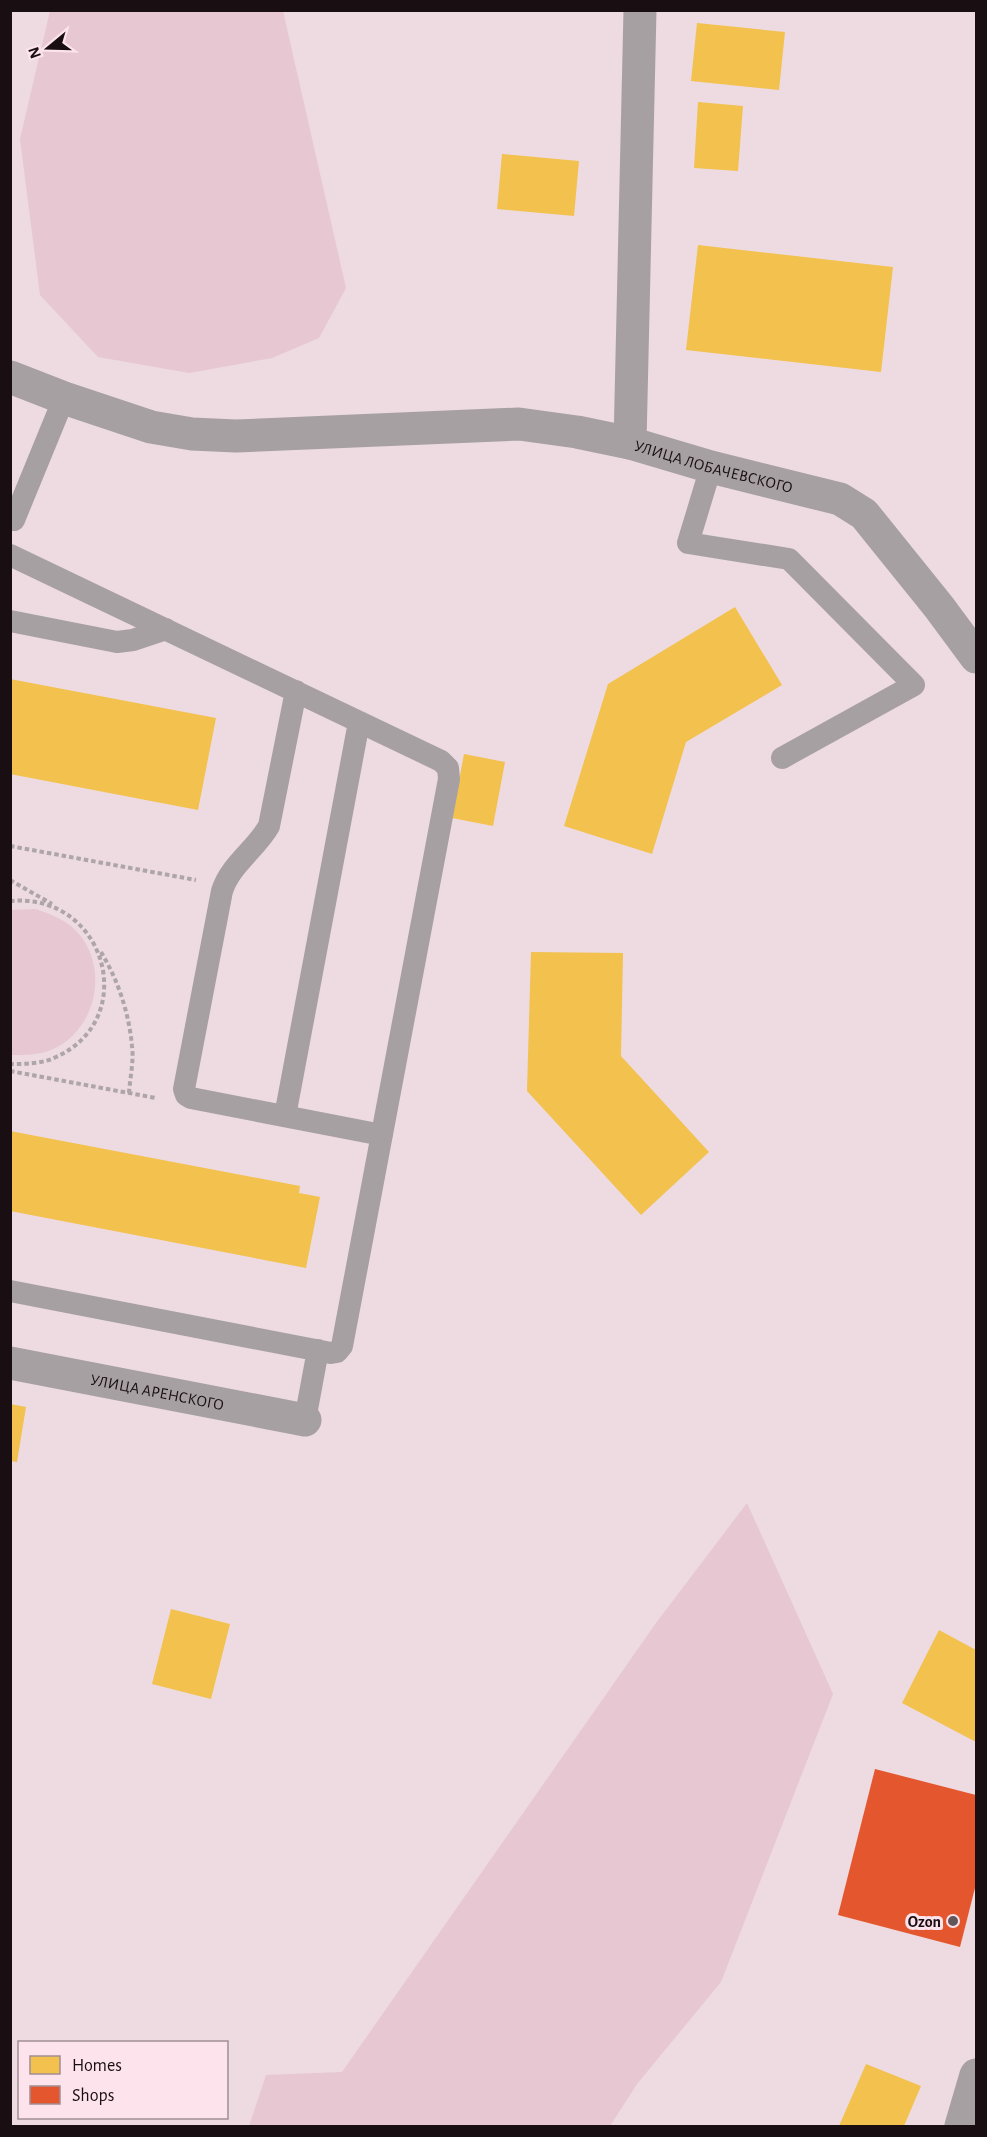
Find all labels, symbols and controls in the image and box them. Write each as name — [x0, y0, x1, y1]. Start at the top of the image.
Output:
north arrow — [18, 18, 78, 78]
text: N — [25, 45, 44, 60]
street label: УЛИЦА ЛОБАЧЕВСКОГО — [632, 438, 794, 496]
street label: УЛИЦА АРЕНСКОГО — [89, 1372, 225, 1413]
place label: Ozon — [908, 1914, 941, 1930]
marker: Ozon — [946, 1914, 960, 1928]
legend — [18, 2041, 228, 2119]
text: Homes — [72, 2057, 122, 2075]
text: Shops — [72, 2087, 114, 2105]

